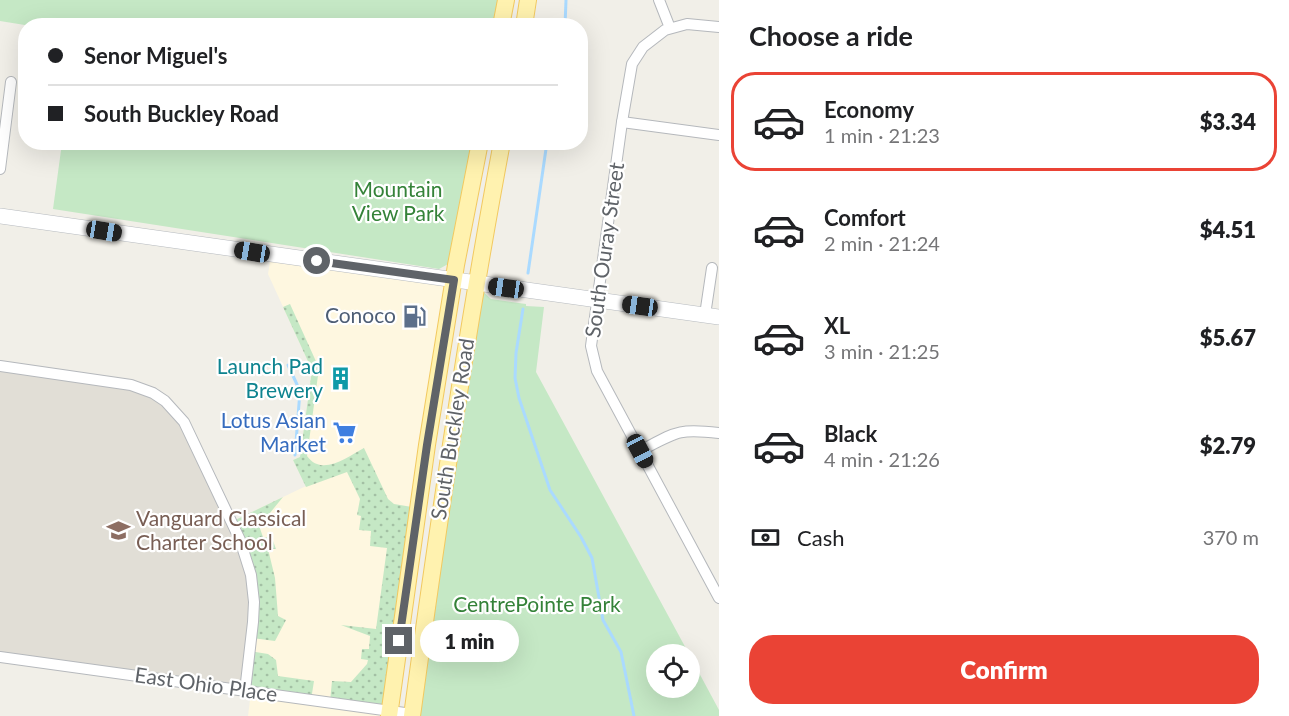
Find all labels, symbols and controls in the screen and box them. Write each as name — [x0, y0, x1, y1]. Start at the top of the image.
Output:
text: Choose a ride — [749, 19, 913, 52]
text: Senor Miguel's — [84, 42, 227, 69]
icon: car — [752, 95, 806, 149]
text: Economy — [824, 96, 914, 123]
text: South Buckley Road — [84, 100, 279, 127]
text: $3.34 — [1200, 108, 1256, 135]
text: 1 min · 21:23 — [824, 123, 940, 147]
street label: South Ouray Street — [579, 160, 628, 339]
park label: Mountain View Park — [352, 176, 445, 225]
icon: car — [752, 203, 806, 257]
text: Comfort — [824, 204, 906, 231]
text: $4.51 — [1200, 216, 1256, 243]
car — [85, 219, 123, 243]
text: 2 min · 21:24 — [824, 231, 940, 255]
car — [233, 240, 271, 264]
route start — [303, 247, 330, 274]
car — [487, 277, 525, 299]
car — [621, 295, 659, 317]
place label: Conoco — [325, 302, 396, 327]
fuel station icon: Conoco — [401, 303, 427, 329]
icon: car — [752, 311, 806, 365]
text: XL — [824, 312, 850, 339]
text: $5.67 — [1200, 324, 1256, 351]
street label: South Buckley Road — [425, 336, 478, 521]
text: 3 min · 21:25 — [824, 339, 940, 363]
place label: Launch Pad Brewery — [217, 353, 323, 402]
building icon: Launch Pad Brewery — [328, 366, 354, 392]
place label: Lotus Asian Market — [221, 407, 326, 456]
icon: car — [752, 419, 806, 473]
supermarket icon: Lotus Asian Market — [331, 420, 357, 446]
text: Black — [824, 420, 877, 447]
car — [624, 431, 656, 471]
text: $2.79 — [1200, 432, 1256, 459]
text: 4 min · 21:26 — [824, 447, 940, 471]
place label: Vanguard Classical Charter School — [136, 505, 306, 554]
school or university icon: Vanguard Classical Charter School — [105, 518, 131, 544]
icon: cash — [749, 521, 782, 554]
text: Cash — [797, 524, 844, 551]
text: 370 m — [1203, 525, 1259, 549]
park label: CentrePointe Park — [453, 591, 621, 616]
callout: 1 min — [420, 620, 519, 662]
route end — [385, 627, 412, 654]
text: 1 min — [445, 629, 494, 653]
button: Confirm — [749, 635, 1259, 704]
map controls — [646, 644, 700, 698]
button: locate — [646, 644, 700, 698]
street label: East Ohio Place — [133, 661, 279, 706]

